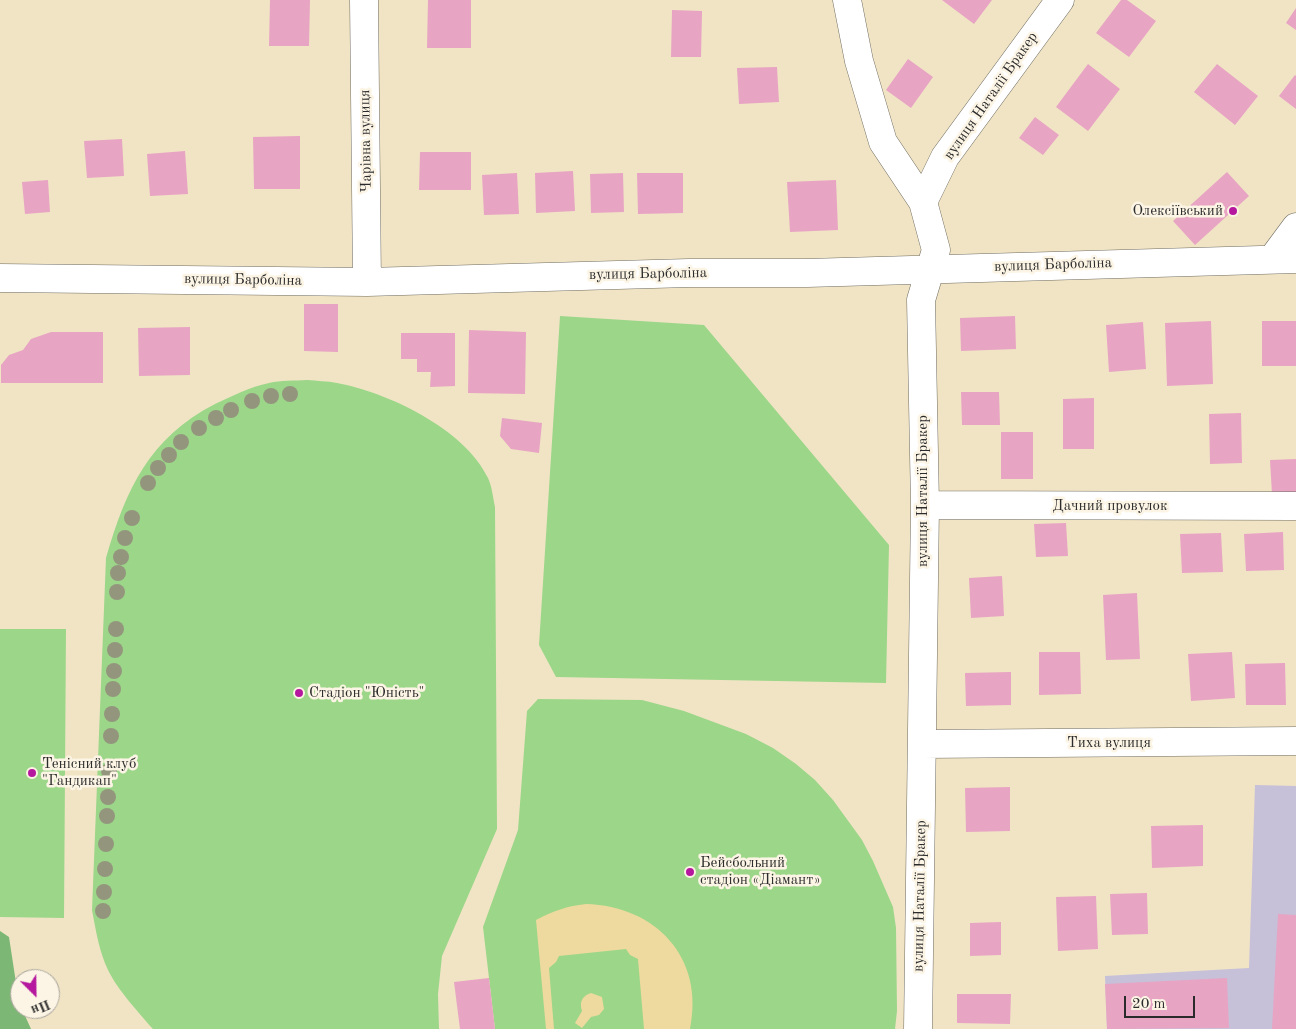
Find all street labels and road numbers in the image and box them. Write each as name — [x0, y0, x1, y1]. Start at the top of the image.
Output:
street label: вулиця Наталії Бракер — [940, 29, 1042, 163]
street label: Чарівна вулиця — [356, 89, 376, 193]
street label: вулиця Барболіна — [994, 254, 1112, 276]
street label: вулиця Барболіна — [589, 264, 707, 284]
street label: вулиця Барболіна — [184, 270, 302, 290]
street label: вулиця Наталії Бракер — [914, 415, 932, 567]
street label: Дачний провулок — [1053, 497, 1167, 515]
street label: Тиха вулиця — [1067, 734, 1151, 752]
street label: вулиця Наталії Бракер — [910, 820, 930, 972]

